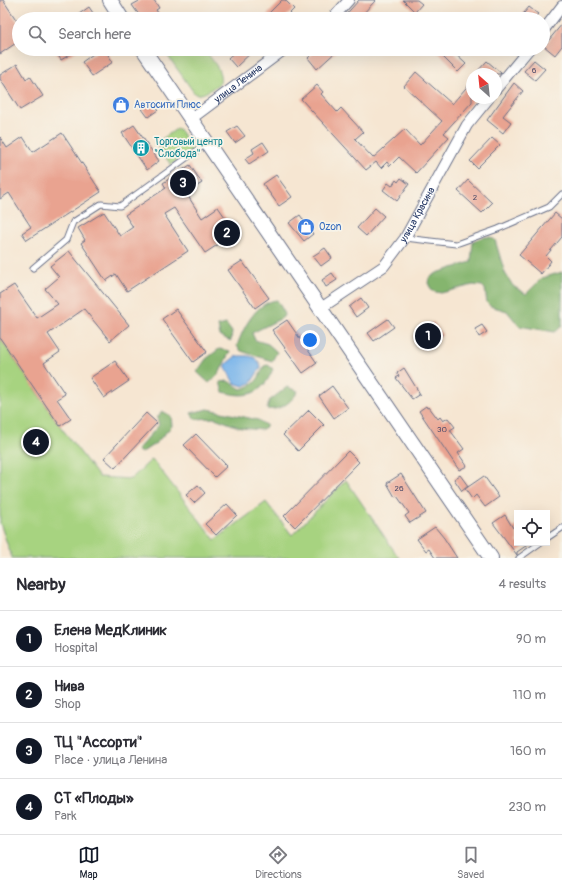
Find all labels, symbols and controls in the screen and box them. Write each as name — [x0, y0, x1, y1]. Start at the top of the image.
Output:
search box — [12, 12, 550, 56]
icon: search — [26, 23, 48, 45]
text: Search here — [58, 25, 131, 44]
street label: улица Ленина — [211, 62, 265, 106]
house number: 6 — [532, 66, 537, 75]
north arrow — [466, 68, 502, 104]
shop icon: Автосити Плюс — [111, 95, 131, 115]
place label: Автосити Плюс — [134, 99, 201, 111]
place label: Торговый центр "Слобода" — [154, 136, 223, 160]
building icon: Торговый центр "Слобода" — [131, 138, 151, 158]
pin: 3 — [170, 168, 196, 198]
street label: улица Красина — [397, 185, 438, 246]
house number: 2 — [473, 193, 478, 202]
shop icon: Ozon — [296, 217, 316, 237]
pin: 2 — [214, 218, 240, 248]
place label: Ozon — [319, 221, 342, 233]
pin: 1 — [415, 321, 441, 351]
your location — [300, 330, 320, 350]
house number: 30 — [437, 425, 447, 434]
pin: 4 — [23, 427, 49, 457]
house number: 26 — [394, 484, 404, 493]
map controls — [514, 510, 550, 546]
button: locate — [514, 510, 550, 546]
text: Nearby — [16, 574, 65, 595]
text: 4 results — [499, 576, 546, 592]
text: Елена МедКлиник — [54, 621, 167, 640]
text: 1 — [26, 631, 32, 647]
text: 90 m — [516, 631, 546, 647]
text: Hospital — [54, 640, 98, 656]
text: Нива — [54, 677, 85, 696]
text: 2 — [25, 687, 33, 703]
text: 110 m — [513, 687, 546, 703]
text: Shop — [54, 696, 81, 712]
text: ТЦ "Ассорти" — [54, 733, 143, 752]
text: 3 — [25, 743, 33, 759]
text: 160 m — [510, 743, 546, 759]
text: Place · улица Ленина — [54, 752, 167, 768]
text: СТ «Плоды» — [54, 789, 134, 808]
text: 4 — [25, 799, 33, 815]
text: 230 m — [509, 799, 546, 815]
text: Park — [54, 808, 77, 824]
tab: Map — [78, 844, 100, 881]
tab: Directions — [255, 844, 302, 881]
tab: Saved — [457, 844, 484, 881]

